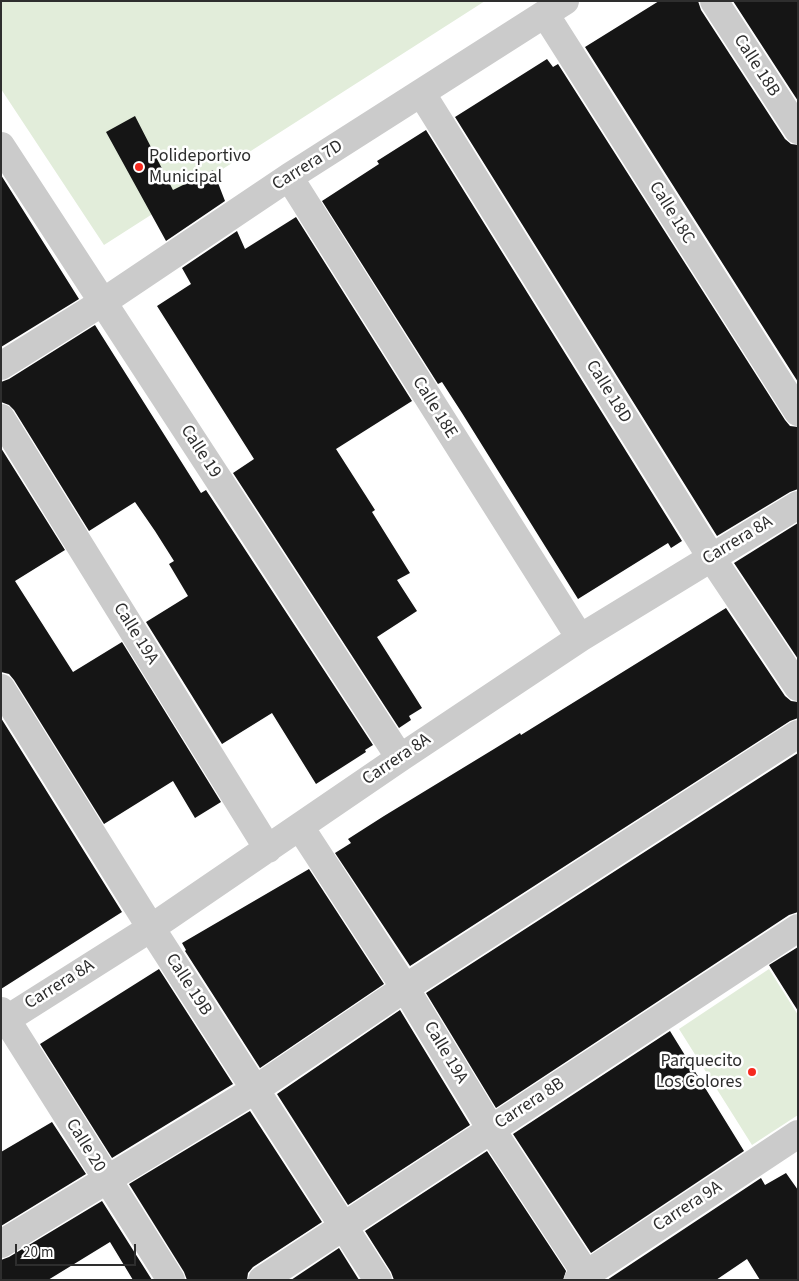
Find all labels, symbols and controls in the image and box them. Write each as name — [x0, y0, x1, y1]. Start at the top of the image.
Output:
street label: Calle 18B — [728, 31, 784, 101]
street label: Carrera 7D — [269, 136, 347, 196]
place label: Polideportivo Municipal — [149, 146, 251, 188]
marker: Polideportivo Municipal — [133, 161, 145, 173]
street label: Calle 18C — [643, 178, 699, 248]
street label: Calle 18D — [580, 357, 636, 427]
street label: Calle 18E — [407, 373, 461, 443]
street label: Calle 19 — [175, 421, 225, 483]
street label: Carrera 8A — [699, 512, 777, 570]
street label: Calle 19A — [108, 599, 162, 669]
street label: Carrera 8A — [359, 729, 435, 791]
street label: Calle 19B — [160, 950, 216, 1020]
street label: Carrera 8A — [21, 955, 99, 1015]
street label: Calle 19A — [418, 1018, 472, 1088]
place label: Parquecito Los Colores — [656, 1051, 742, 1094]
marker: Parquecito Los Colores — [746, 1066, 758, 1078]
street label: Carrera 8B — [491, 1074, 569, 1134]
street label: Calle 20 — [60, 1115, 110, 1177]
street label: Carrera 9A — [649, 1177, 727, 1237]
scale bar — [18, 1234, 139, 1266]
text: 20 m — [23, 1242, 53, 1263]

